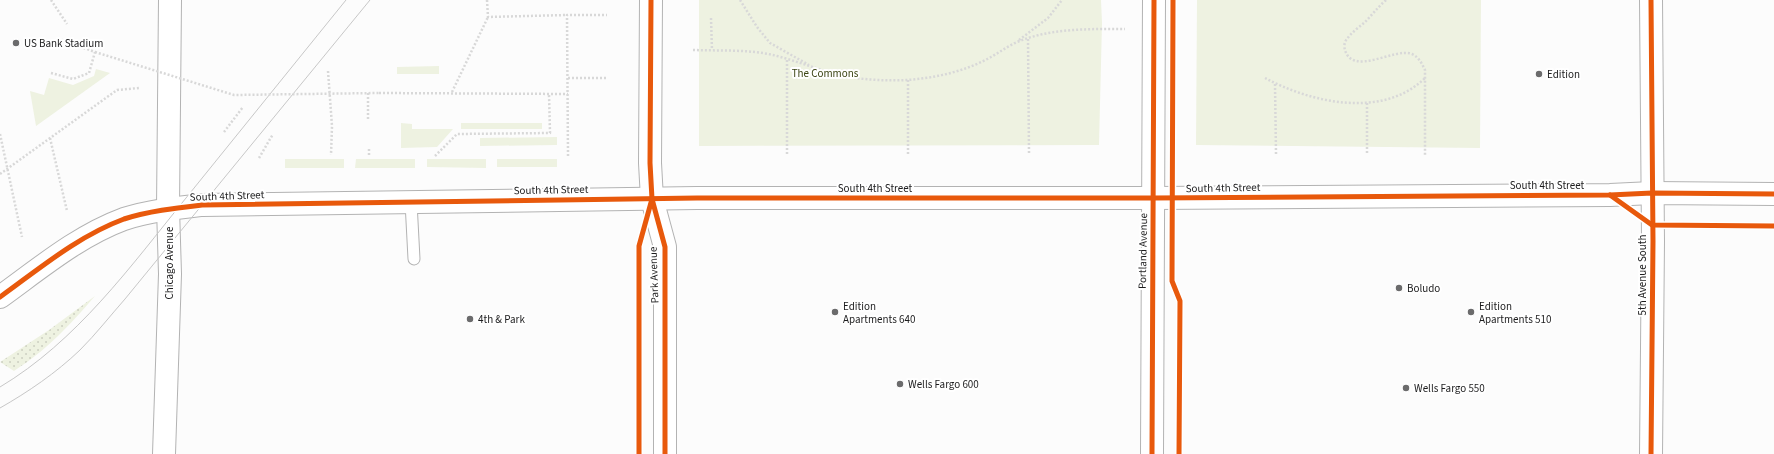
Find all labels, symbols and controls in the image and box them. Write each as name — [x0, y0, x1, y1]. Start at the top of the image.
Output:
place label: US Bank Stadium — [24, 36, 103, 51]
marker: US Bank Stadium — [11, 38, 21, 48]
park label: The Commons — [792, 66, 859, 81]
place label: Edition — [1547, 67, 1580, 82]
marker: Edition — [1534, 69, 1544, 79]
street label: South 4th Street — [1510, 178, 1585, 193]
street label: South 4th Street — [1186, 180, 1261, 196]
street label: South 4th Street — [838, 181, 913, 196]
street label: South 4th Street — [514, 182, 589, 198]
street label: South 4th Street — [189, 187, 265, 205]
street label: Portland Avenue — [1135, 212, 1151, 289]
street label: Chicago Avenue — [162, 226, 177, 299]
street label: 5th Avenue South — [1635, 234, 1650, 316]
street label: Park Avenue — [645, 246, 662, 304]
place label: Boludo — [1407, 281, 1440, 296]
marker: Boludo — [1394, 283, 1404, 293]
place label: Edition Apartments 640 — [843, 299, 915, 327]
place label: Edition Apartments 510 — [1479, 299, 1551, 327]
marker: Edition Apartments 640 — [830, 307, 840, 317]
marker: Edition Apartments 510 — [1466, 307, 1476, 317]
place label: 4th & Park — [478, 312, 525, 327]
marker: 4th & Park — [465, 314, 475, 324]
place label: Wells Fargo 600 — [908, 377, 979, 392]
marker: Wells Fargo 600 — [895, 379, 905, 389]
place label: Wells Fargo 550 — [1414, 381, 1485, 396]
marker: Wells Fargo 550 — [1401, 383, 1411, 393]

